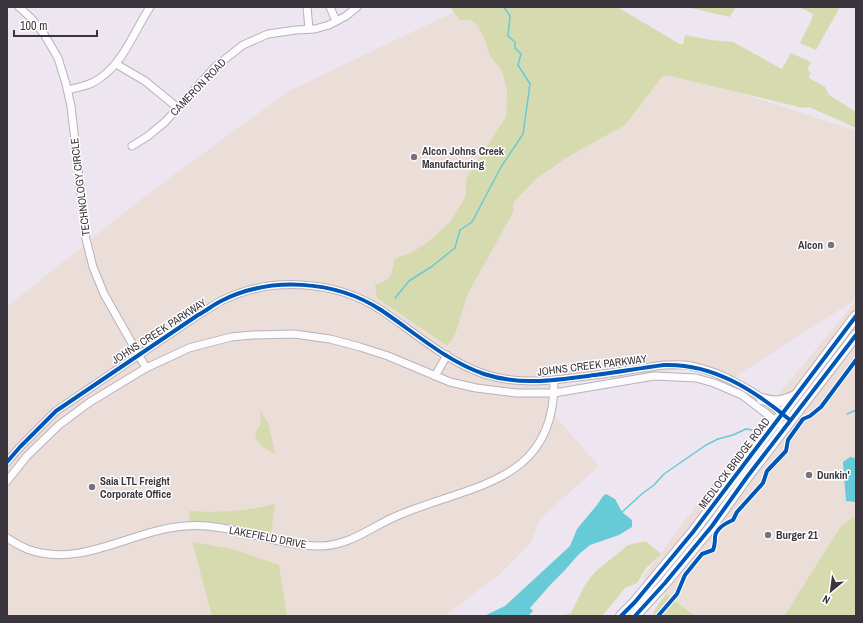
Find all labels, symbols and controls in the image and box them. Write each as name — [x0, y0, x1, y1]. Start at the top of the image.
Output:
scale bar — [14, 12, 97, 38]
text: 100 m — [20, 18, 47, 34]
street label: CAMERON ROAD — [167, 55, 229, 119]
street label: TECHNOLOGY CIRCLE — [67, 137, 93, 237]
place label: Alcon Johns Creek Manufacturing — [422, 144, 505, 171]
marker: Alcon Johns Creek Manufacturing — [409, 152, 419, 162]
place label: Alcon — [798, 238, 823, 252]
marker: Alcon — [826, 240, 836, 250]
street label: JOHNS CREEK PARKWAY — [109, 295, 209, 367]
street label: JOHNS CREEK PARKWAY — [536, 351, 648, 379]
street label: MEDLOCK BRIDGE ROAD — [695, 415, 773, 511]
place label: Dunkin' — [817, 468, 850, 482]
marker: Dunkin' — [804, 470, 814, 480]
place label: Saia LTL Freight Corporate Office — [100, 474, 171, 501]
marker: Saia LTL Freight Corporate Office — [87, 482, 97, 492]
street label: LAKEFIELD DRIVE — [228, 523, 308, 551]
place label: Burger 21 — [776, 528, 818, 542]
marker: Burger 21 — [763, 530, 773, 540]
north arrow — [811, 571, 851, 611]
text: N — [820, 592, 832, 607]

